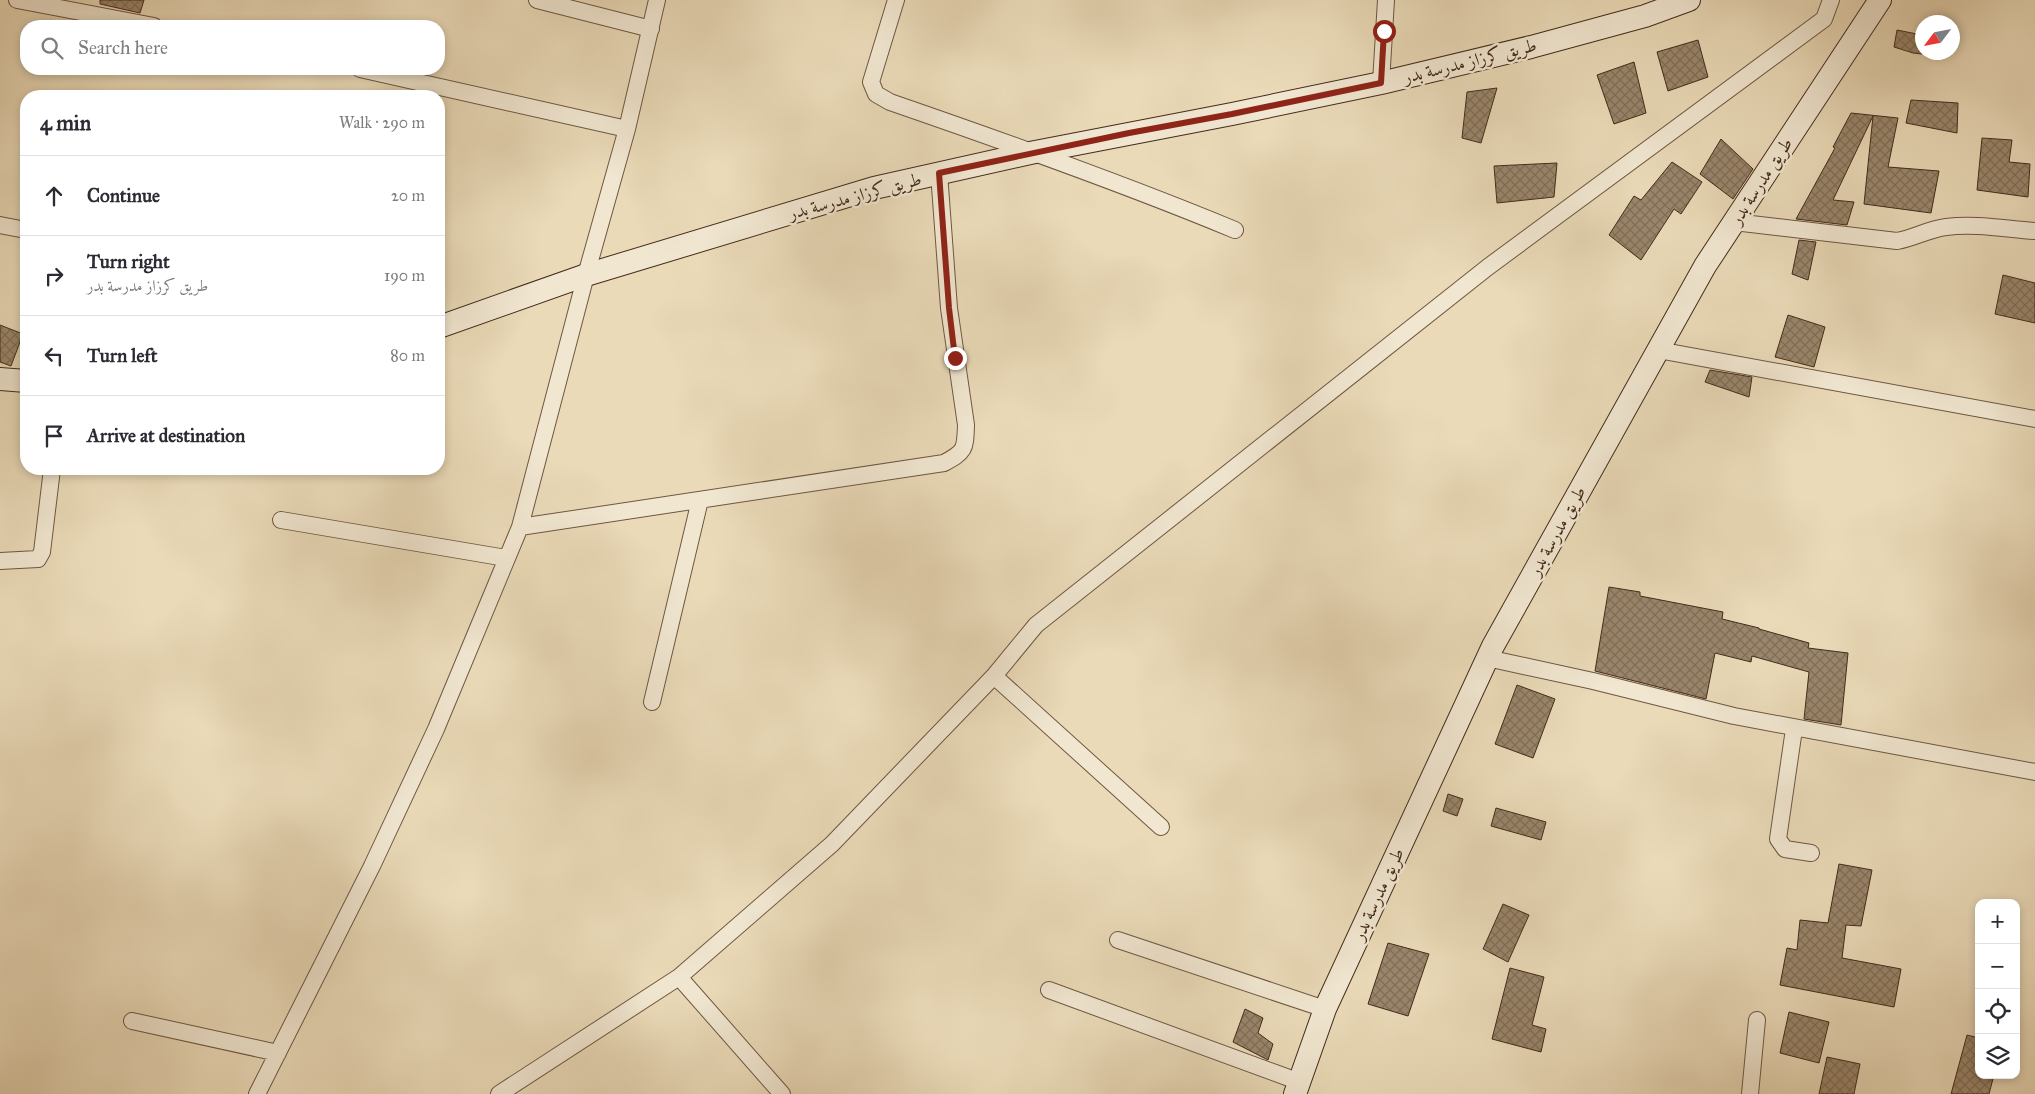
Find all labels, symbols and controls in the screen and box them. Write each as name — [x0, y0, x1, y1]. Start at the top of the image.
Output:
north arrow — [1915, 15, 1960, 60]
search box — [20, 20, 445, 75]
route start — [1373, 20, 1396, 43]
icon: search — [38, 34, 66, 62]
street label: طريق كرزاز مدرسة بدر — [1399, 34, 1539, 90]
text: Search here — [78, 36, 168, 59]
text: 4 min — [40, 110, 91, 136]
text: Walk · 290 m — [339, 113, 425, 132]
street label: طريق مدرسة بدر — [1724, 133, 1798, 231]
street label: طريق كرزاز مدرسة بدر — [784, 168, 924, 226]
icon: ahead — [40, 182, 68, 210]
text: Continue — [87, 184, 160, 207]
text: 20 m — [391, 186, 425, 205]
text: Turn right — [87, 250, 170, 273]
icon: right — [40, 262, 68, 290]
text: 190 m — [384, 266, 425, 285]
text: طريق كرزاز مدرسة بدر — [87, 276, 208, 295]
icon: left — [40, 342, 68, 370]
text: Turn left — [87, 344, 157, 367]
text: 80 m — [390, 346, 425, 365]
route end — [944, 347, 967, 370]
icon: arrive — [40, 422, 68, 450]
text: Arrive at destination — [87, 424, 245, 447]
street label: طريق مدرسة بدر — [1522, 482, 1592, 582]
street label: طريق مدرسة بدر — [1346, 844, 1410, 946]
map controls — [1975, 899, 2020, 1079]
button: + — [1975, 899, 2020, 944]
button: − — [1975, 944, 2020, 989]
button: locate — [1975, 989, 2020, 1034]
button: layers — [1975, 1034, 2020, 1079]

